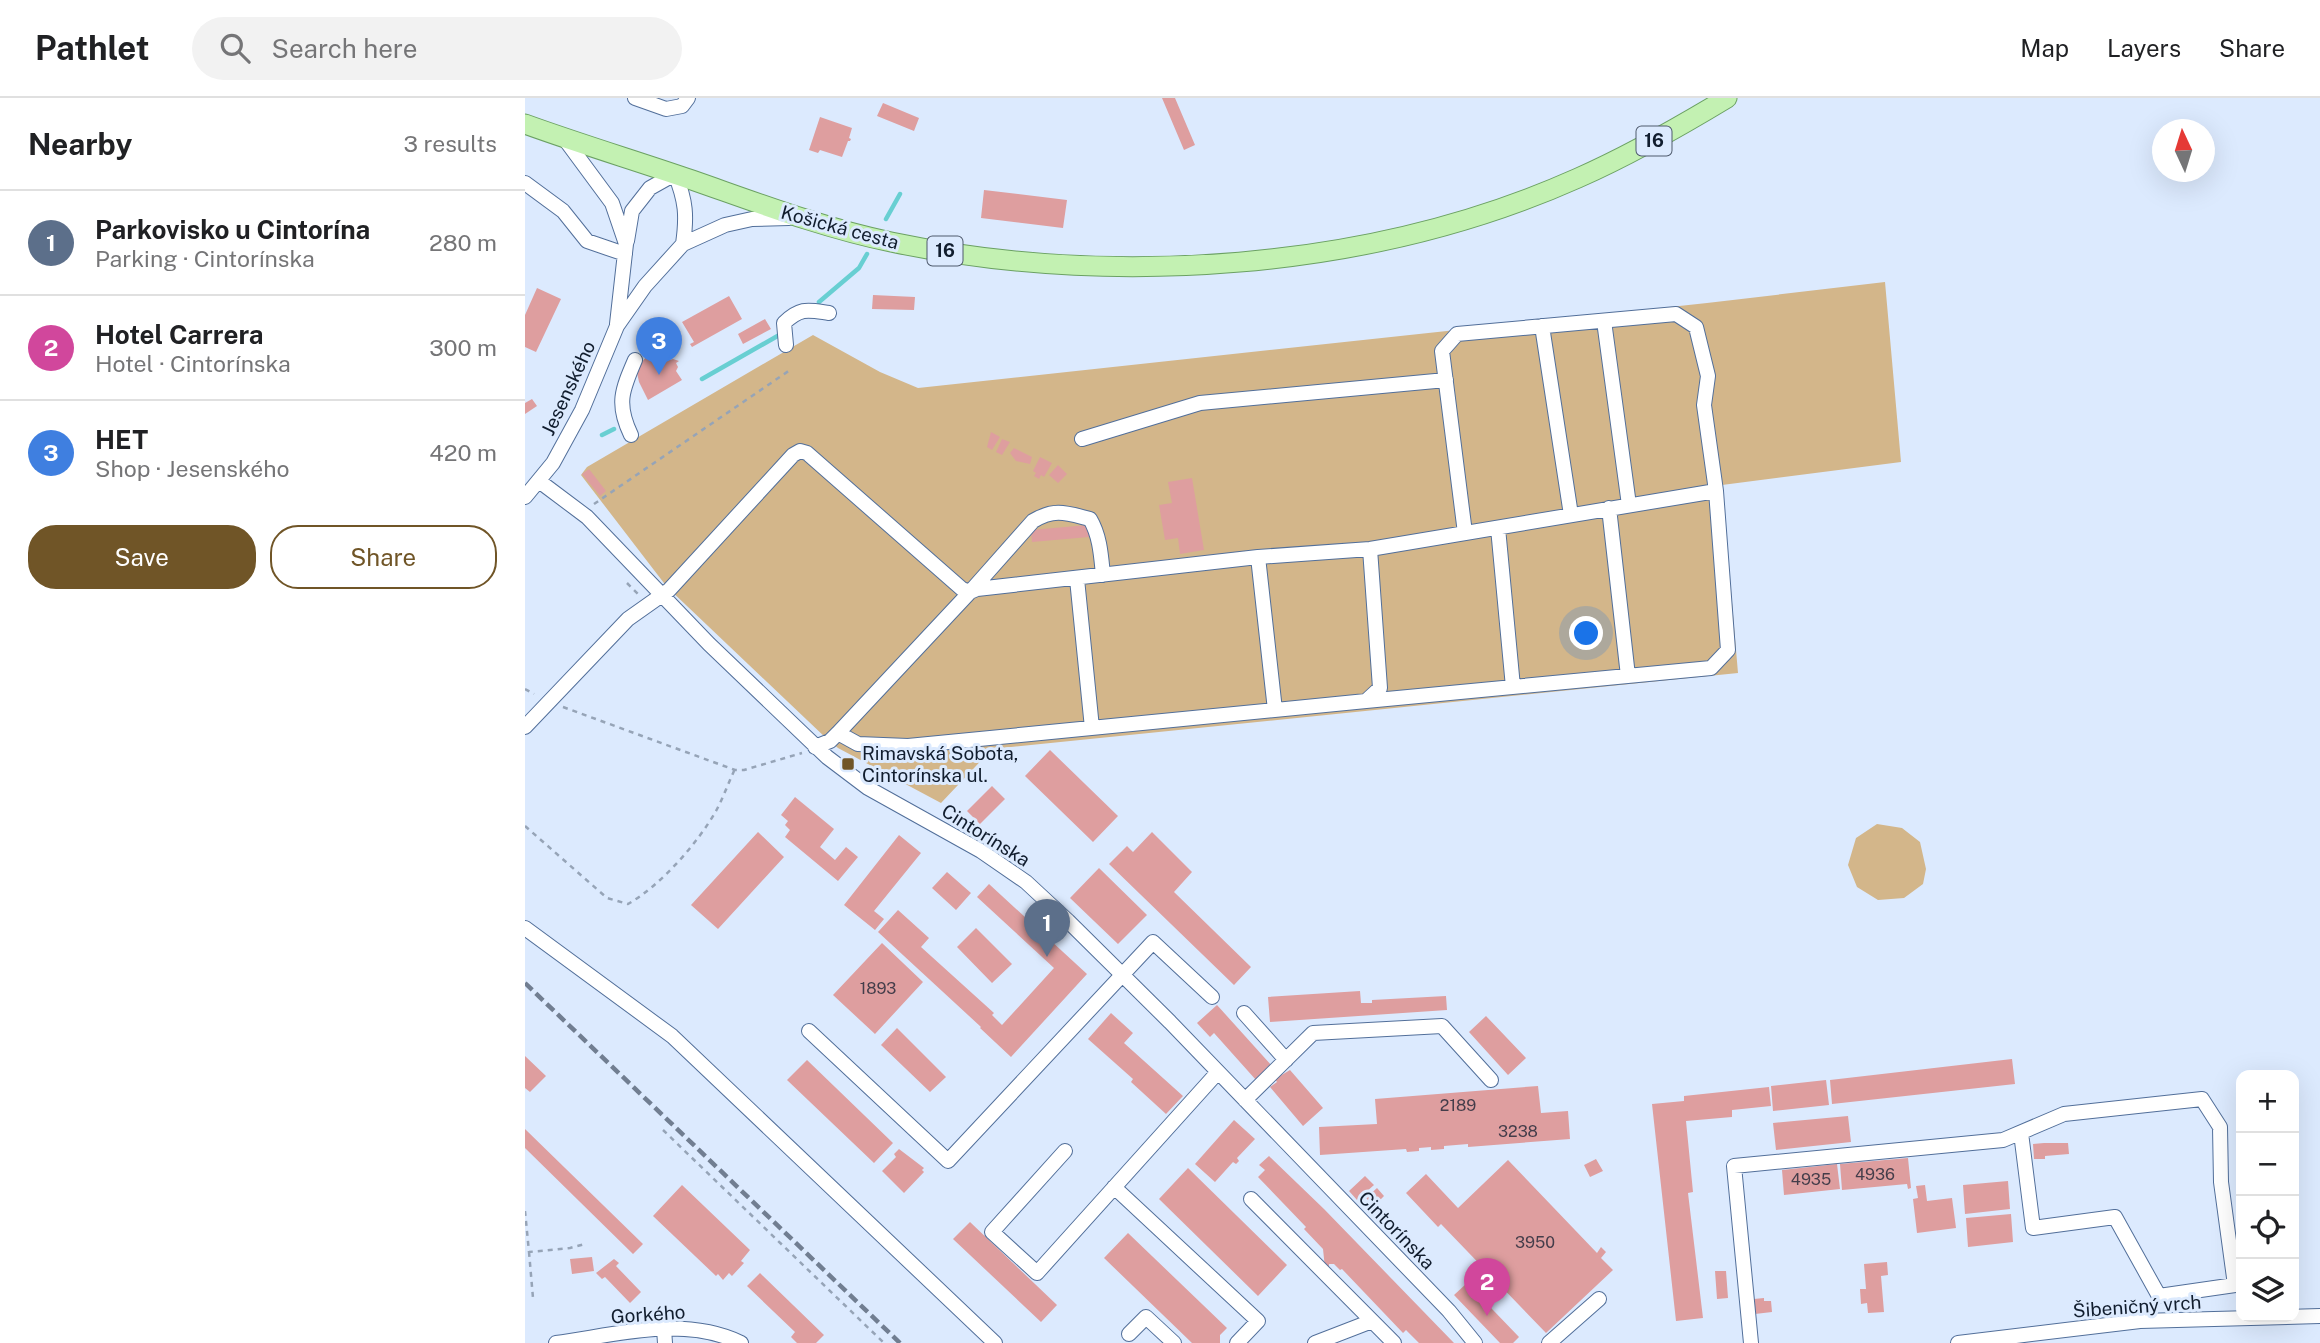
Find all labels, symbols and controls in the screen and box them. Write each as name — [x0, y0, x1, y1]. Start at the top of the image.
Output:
search box — [192, 17, 682, 80]
text: Pathlet — [35, 29, 150, 67]
icon: search — [216, 29, 254, 67]
text: Search here — [272, 33, 418, 64]
text: Map — [2020, 34, 2069, 62]
text: Layers — [2107, 34, 2181, 62]
text: Share — [2219, 34, 2285, 62]
north arrow — [2152, 119, 2215, 182]
text: Nearby — [28, 126, 132, 162]
road number: 16 — [1637, 126, 1671, 156]
text: 3 results — [403, 130, 497, 157]
street label: Košická cesta — [779, 201, 901, 253]
text: Parkovisko u Cintorína — [95, 214, 370, 245]
text: 1 — [46, 229, 56, 256]
text: 280 m — [429, 229, 497, 256]
road number: 16 — [927, 236, 963, 266]
text: Parking · Cintorínska — [95, 245, 315, 272]
pin: 3 — [636, 317, 682, 375]
text: Hotel Carrera — [95, 319, 264, 350]
text: 2 — [44, 334, 58, 361]
text: 300 m — [429, 334, 497, 361]
street label: Jesenského — [537, 337, 599, 439]
text: Hotel · Cintorínska — [95, 350, 291, 377]
text: HET — [95, 424, 148, 455]
text: 3 — [43, 439, 59, 466]
text: 420 m — [429, 439, 497, 466]
text: Shop · Jesenského — [95, 455, 290, 482]
button: Save — [28, 525, 256, 589]
button: Share — [270, 525, 497, 589]
your location — [1569, 616, 1603, 650]
place label: Rimavská Sobota, Cintorínska ul. — [862, 742, 1018, 786]
marker: Rimavská Sobota, Cintorínska ul. — [840, 756, 856, 772]
street label: Cintorínska — [938, 799, 1034, 871]
pin: 1 — [1024, 899, 1070, 957]
house number: 1893 — [860, 979, 896, 998]
map controls — [2236, 1070, 2299, 1322]
button: + — [2236, 1070, 2299, 1133]
house number: 2189 — [1440, 1096, 1476, 1115]
house number: 3238 — [1498, 1122, 1538, 1141]
button: − — [2236, 1133, 2299, 1196]
house number: 4936 — [1855, 1165, 1895, 1184]
house number: 4935 — [1791, 1170, 1831, 1189]
street label: Cintorínska — [1354, 1186, 1440, 1274]
button: locate — [2236, 1196, 2299, 1259]
house number: 3950 — [1515, 1233, 1555, 1252]
pin: 2 — [1464, 1258, 1510, 1316]
button: layers — [2236, 1259, 2299, 1322]
street label: Šibeničný vrch — [2072, 1291, 2202, 1321]
street label: Gorkého — [610, 1300, 686, 1328]

